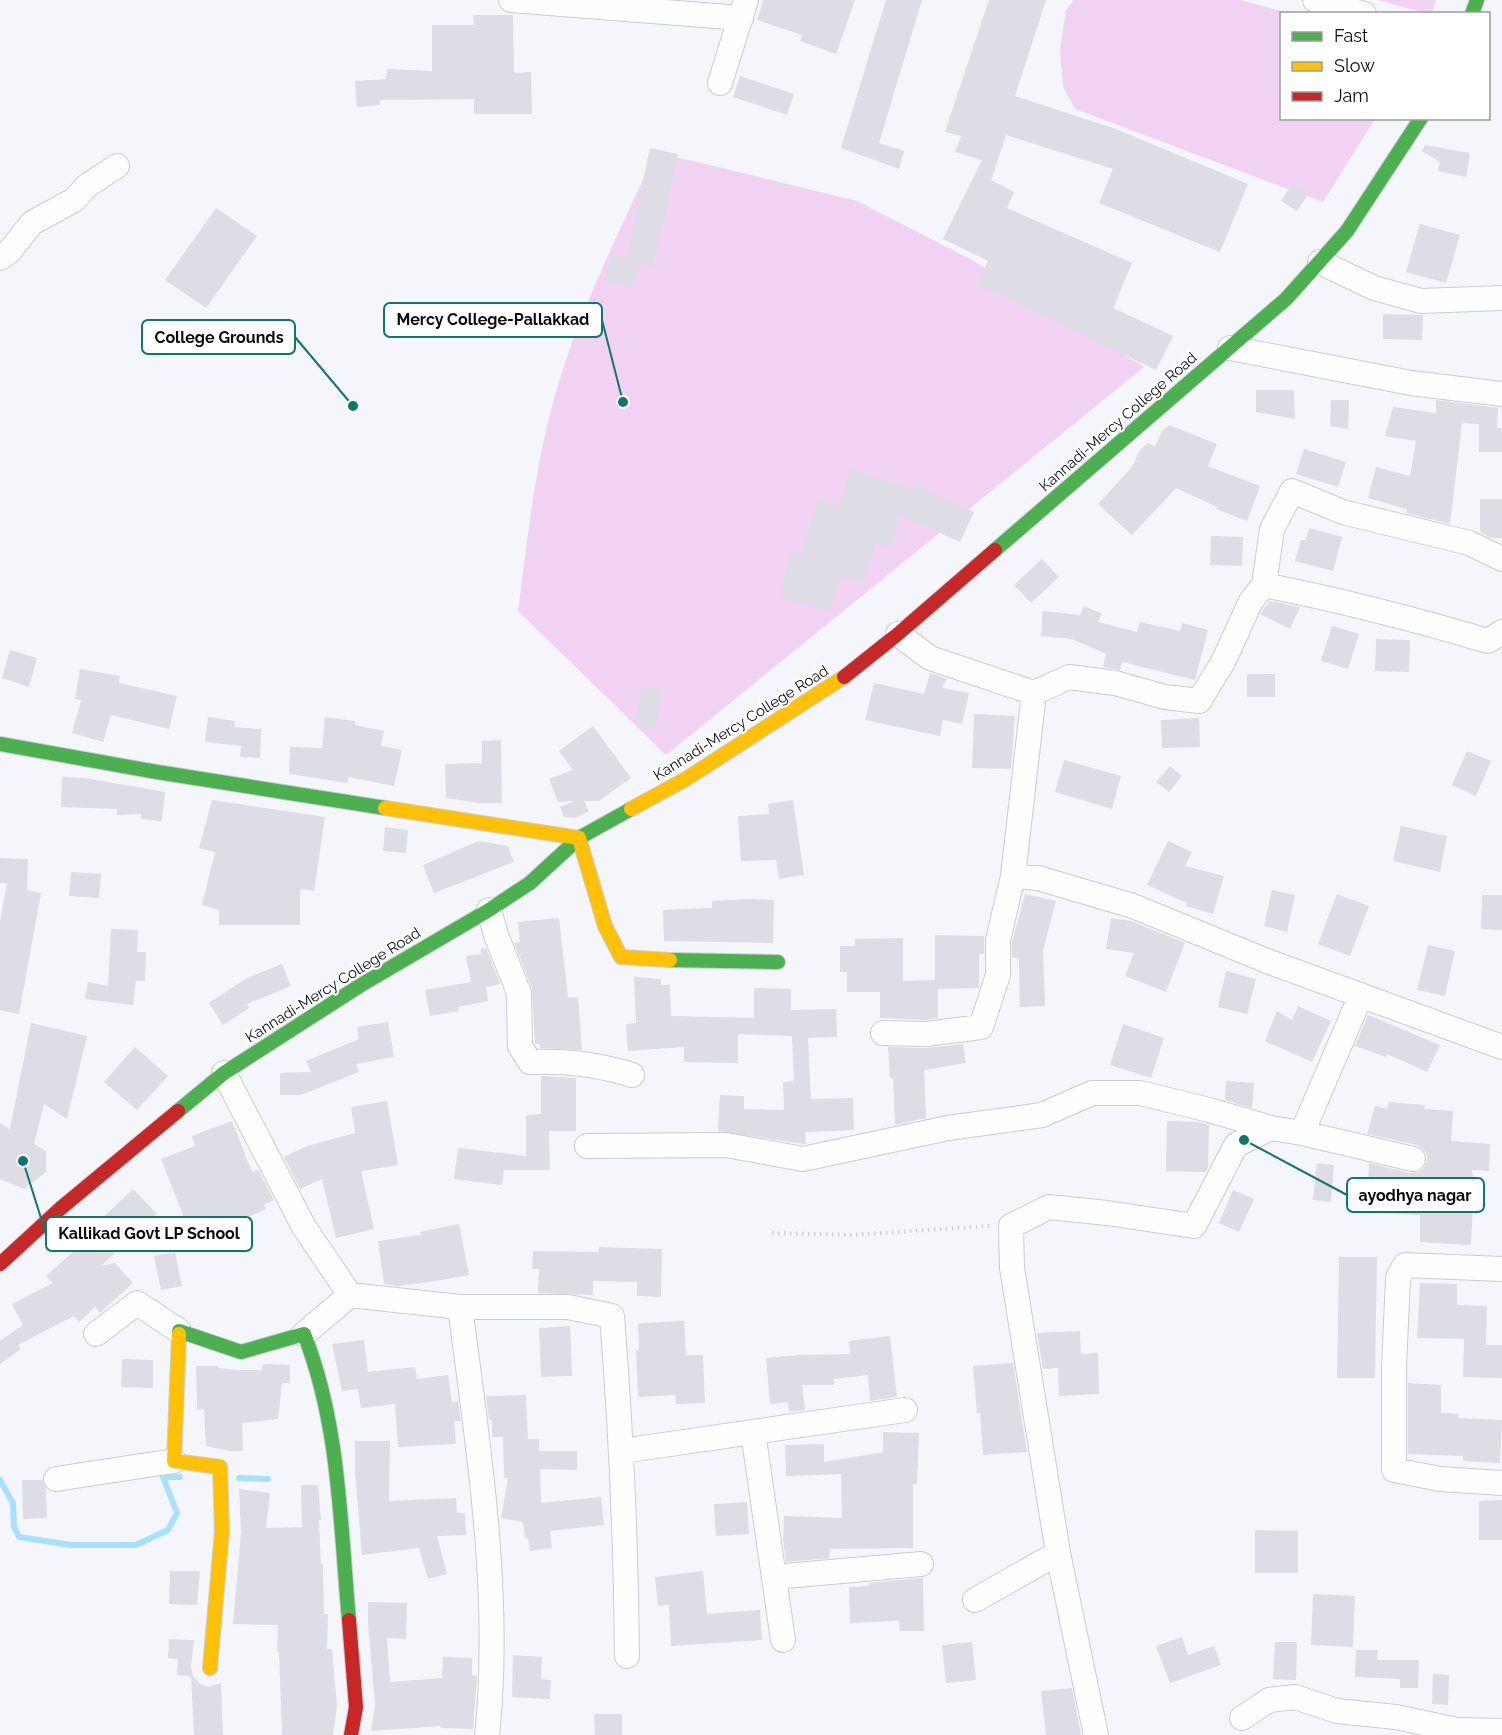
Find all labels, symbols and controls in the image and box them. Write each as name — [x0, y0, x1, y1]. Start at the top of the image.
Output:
legend — [1280, 12, 1490, 120]
text: Fast — [1334, 25, 1368, 46]
text: Slow — [1334, 55, 1375, 76]
text: Jam — [1334, 85, 1369, 106]
callout: Mercy College-Pallakkad — [384, 303, 602, 337]
text: Mercy College-Pallakkad — [397, 310, 589, 329]
callout: College Grounds — [142, 320, 295, 354]
text: College Grounds — [154, 328, 284, 347]
street label: Kannadi-Mercy College Road — [1035, 349, 1201, 495]
street label: Kannadi-Mercy College Road — [650, 662, 832, 784]
street label: Kannadi-Mercy College Road — [242, 924, 424, 1046]
callout: ayodhya nagar — [1347, 1178, 1484, 1212]
text: ayodhya nagar — [1359, 1186, 1471, 1205]
callout: Kallikad Govt LP School — [46, 1217, 252, 1251]
text: Kallikad Govt LP School — [58, 1224, 241, 1243]

